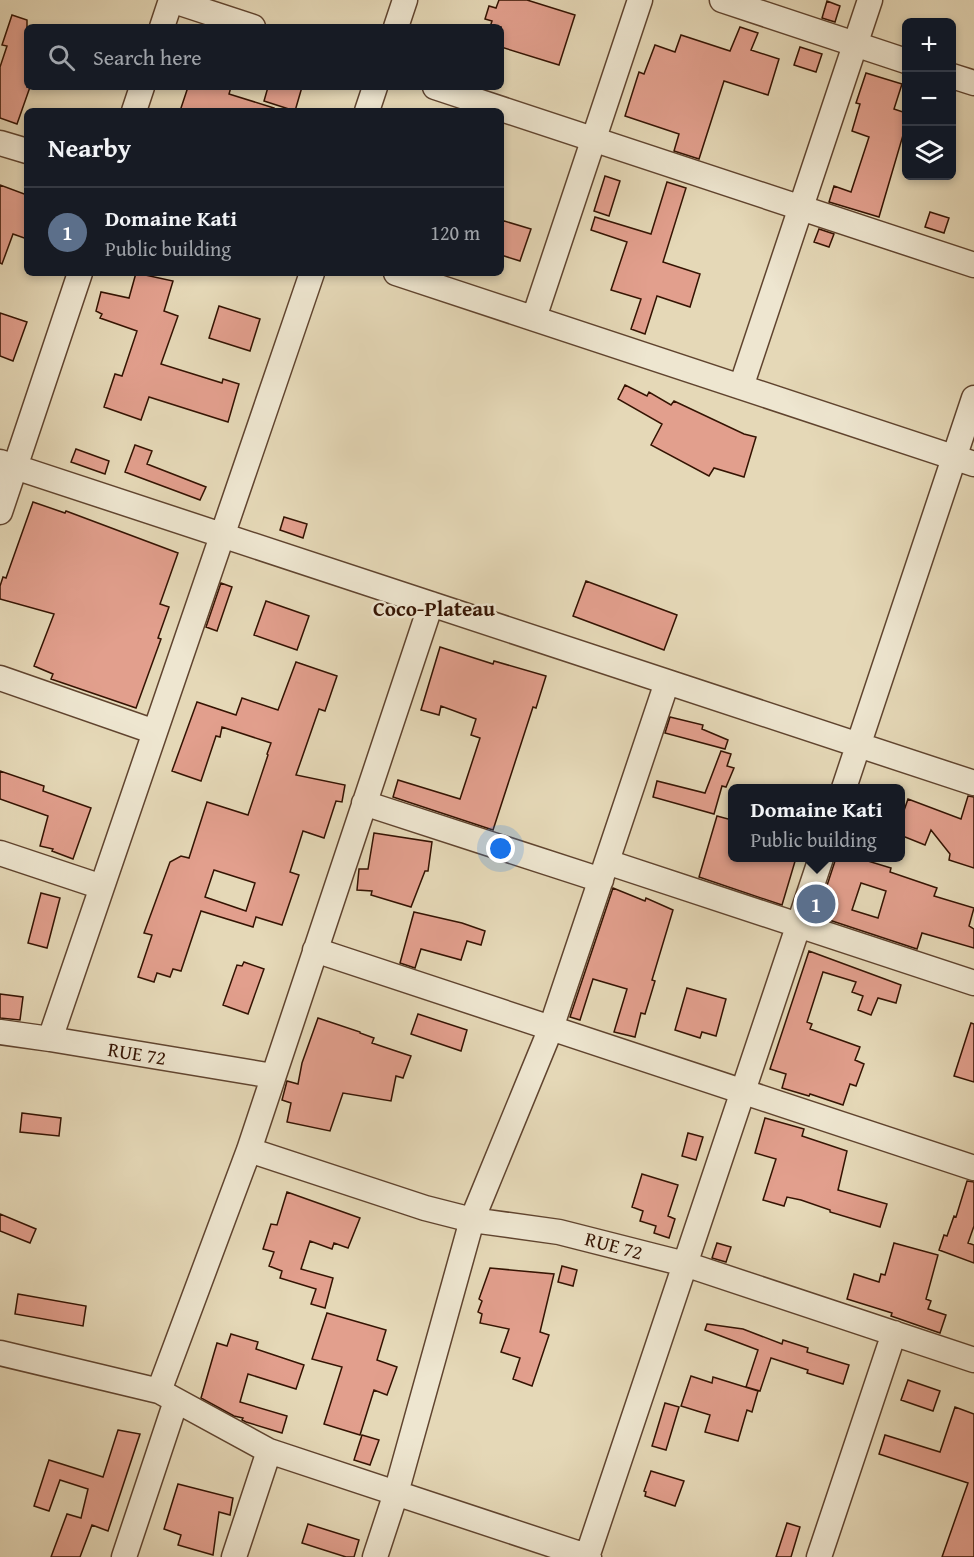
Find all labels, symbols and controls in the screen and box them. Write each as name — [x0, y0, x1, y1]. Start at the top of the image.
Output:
map controls — [902, 18, 956, 180]
button: + — [902, 18, 956, 72]
search box — [24, 24, 504, 90]
icon: search — [45, 41, 78, 74]
text: Search here — [93, 41, 202, 73]
button: − — [902, 72, 956, 126]
button: layers — [902, 126, 956, 180]
text: Nearby — [48, 128, 131, 167]
text: Domaine Kati — [105, 202, 237, 234]
text: 1 — [62, 218, 73, 247]
text: 120 m — [430, 218, 480, 247]
text: Public building — [105, 234, 231, 263]
district label: Coco-Plateau — [373, 593, 495, 624]
popup — [728, 784, 905, 862]
text: Domaine Kati — [751, 793, 882, 825]
text: Public building — [751, 825, 877, 854]
your location — [486, 834, 515, 863]
pin: 1 — [796, 882, 836, 926]
street label: RUE 72 — [106, 1034, 168, 1072]
street label: RUE 72 — [582, 1223, 646, 1267]

